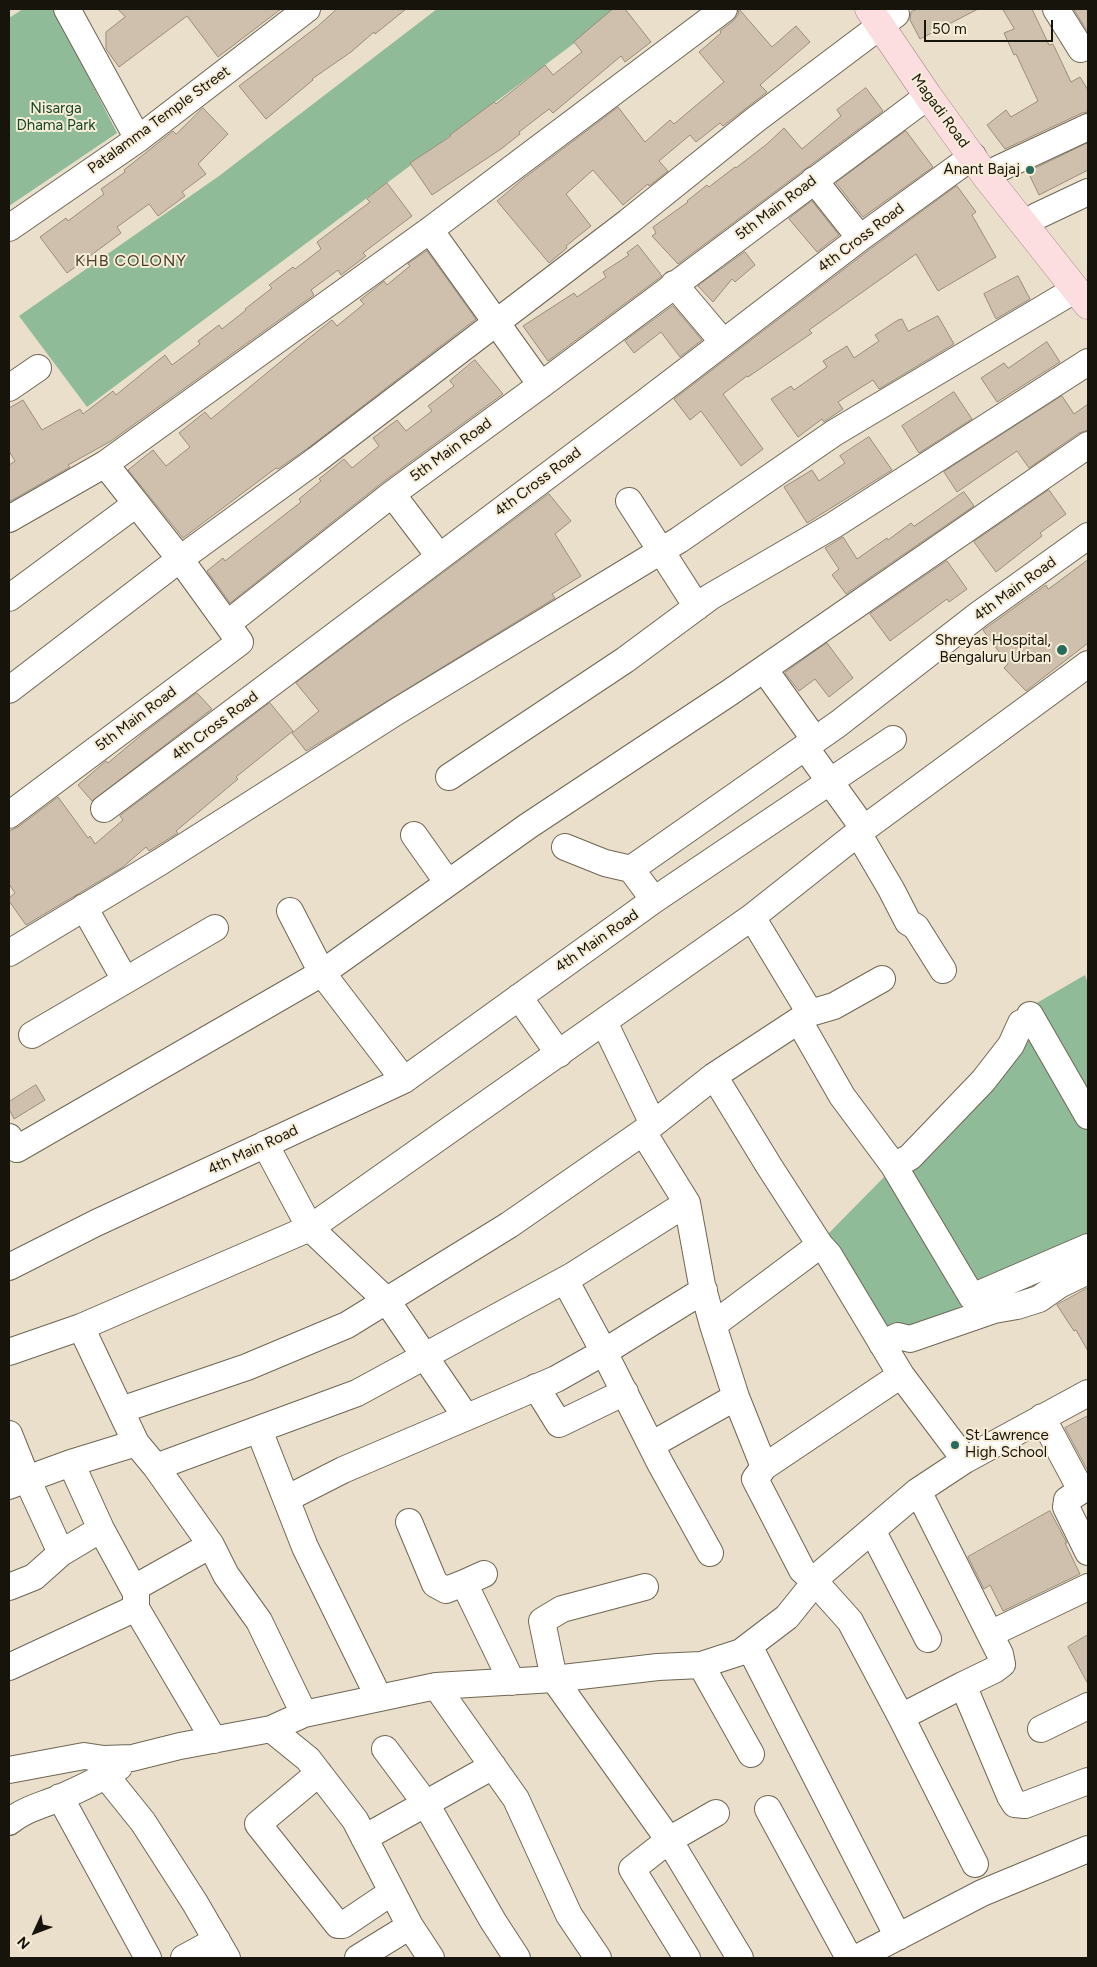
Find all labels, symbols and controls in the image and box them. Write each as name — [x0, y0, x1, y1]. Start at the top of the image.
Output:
scale bar — [927, 10, 1056, 42]
text: 50 m — [932, 20, 967, 38]
street label: Patalamma Temple Street — [84, 62, 234, 178]
street label: Magadi Road — [907, 70, 973, 152]
park label: Nisarga Dhama Park — [17, 100, 95, 135]
place label: Anant Bajaj — [944, 161, 1020, 179]
marker: Anant Bajaj — [1024, 164, 1036, 176]
street label: 5th Main Road — [732, 172, 820, 244]
street label: 4th Cross Road — [814, 200, 908, 276]
district label: KHB COLONY — [74, 251, 188, 271]
street label: 5th Main Road — [407, 414, 495, 486]
street label: 4th Cross Road — [491, 444, 585, 520]
street label: 4th Main Road — [970, 553, 1060, 625]
place label: Shreyas Hospital, Bengaluru Urban — [935, 632, 1051, 667]
marker: Shreyas Hospital, Bengaluru Urban — [1055, 643, 1069, 657]
street label: 5th Main Road — [92, 683, 180, 755]
street label: 4th Cross Road — [168, 688, 262, 764]
street label: 4th Main Road — [552, 906, 642, 976]
street label: 4th Main Road — [205, 1121, 301, 1179]
place label: St Lawrence High School — [965, 1427, 1049, 1462]
marker: St Lawrence High School — [949, 1439, 961, 1451]
north arrow — [10, 1907, 60, 1957]
text: N — [14, 1933, 34, 1952]

